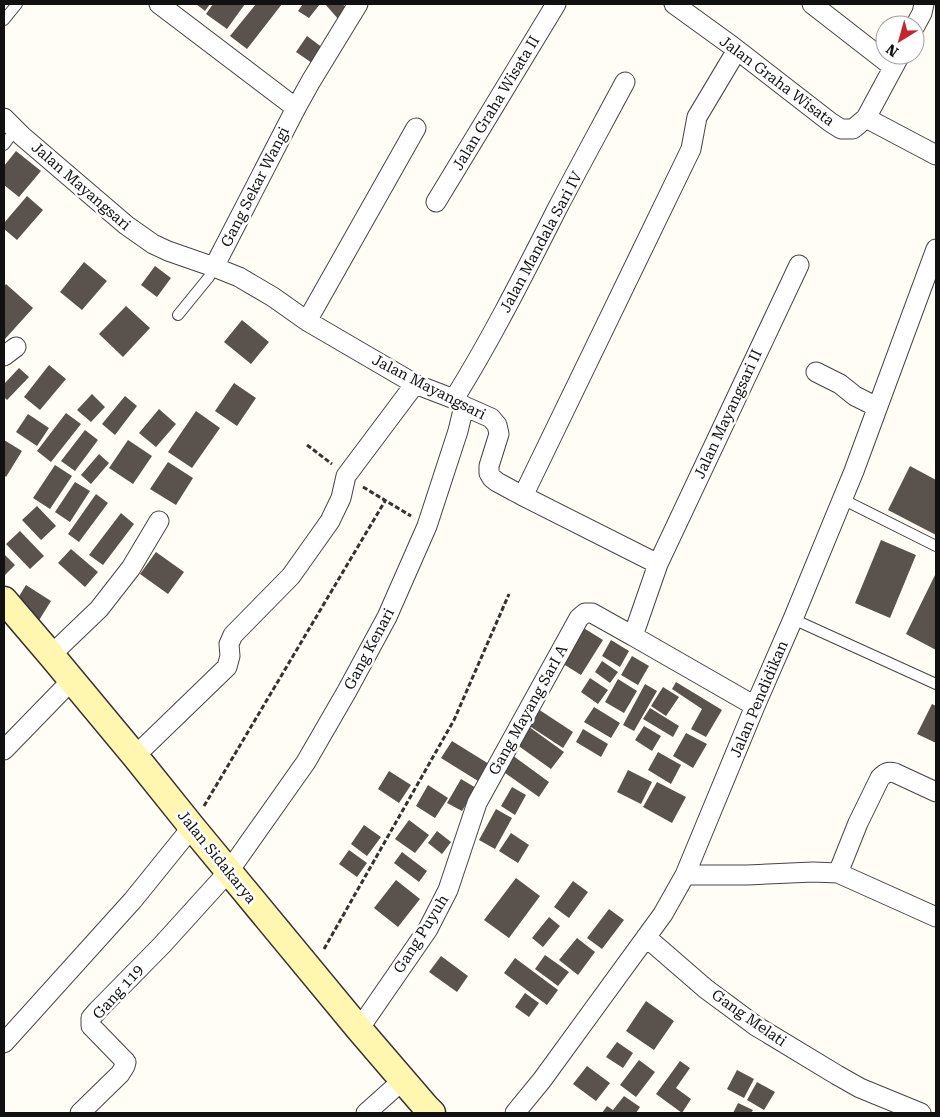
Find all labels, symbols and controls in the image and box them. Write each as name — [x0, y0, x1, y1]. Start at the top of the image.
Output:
north arrow — [875, 15, 925, 65]
street label: Jalan Graha Wisata II — [449, 32, 543, 174]
street label: Jalan Graha Wisata — [716, 32, 838, 130]
text: N — [883, 41, 901, 60]
street label: Gang Sekar Wangi — [217, 124, 293, 250]
street label: Jalan Mayangsari — [28, 138, 134, 234]
street label: Jalan Mandala Sari IV — [496, 168, 586, 316]
street label: Jalan Mayangsari II — [690, 347, 766, 481]
street label: Jalan Mayangsari — [369, 351, 489, 424]
street label: Gang Kenari — [340, 605, 398, 693]
street label: Jalan Pendidikan — [726, 638, 792, 760]
street label: Gang Mayang SarI A — [485, 641, 572, 778]
street label: Jalan Sidakarya — [174, 807, 260, 907]
street label: Gang Puyuh — [390, 891, 452, 977]
street label: Gang 119 — [89, 961, 147, 1023]
street label: Gang Melati — [708, 986, 790, 1051]

